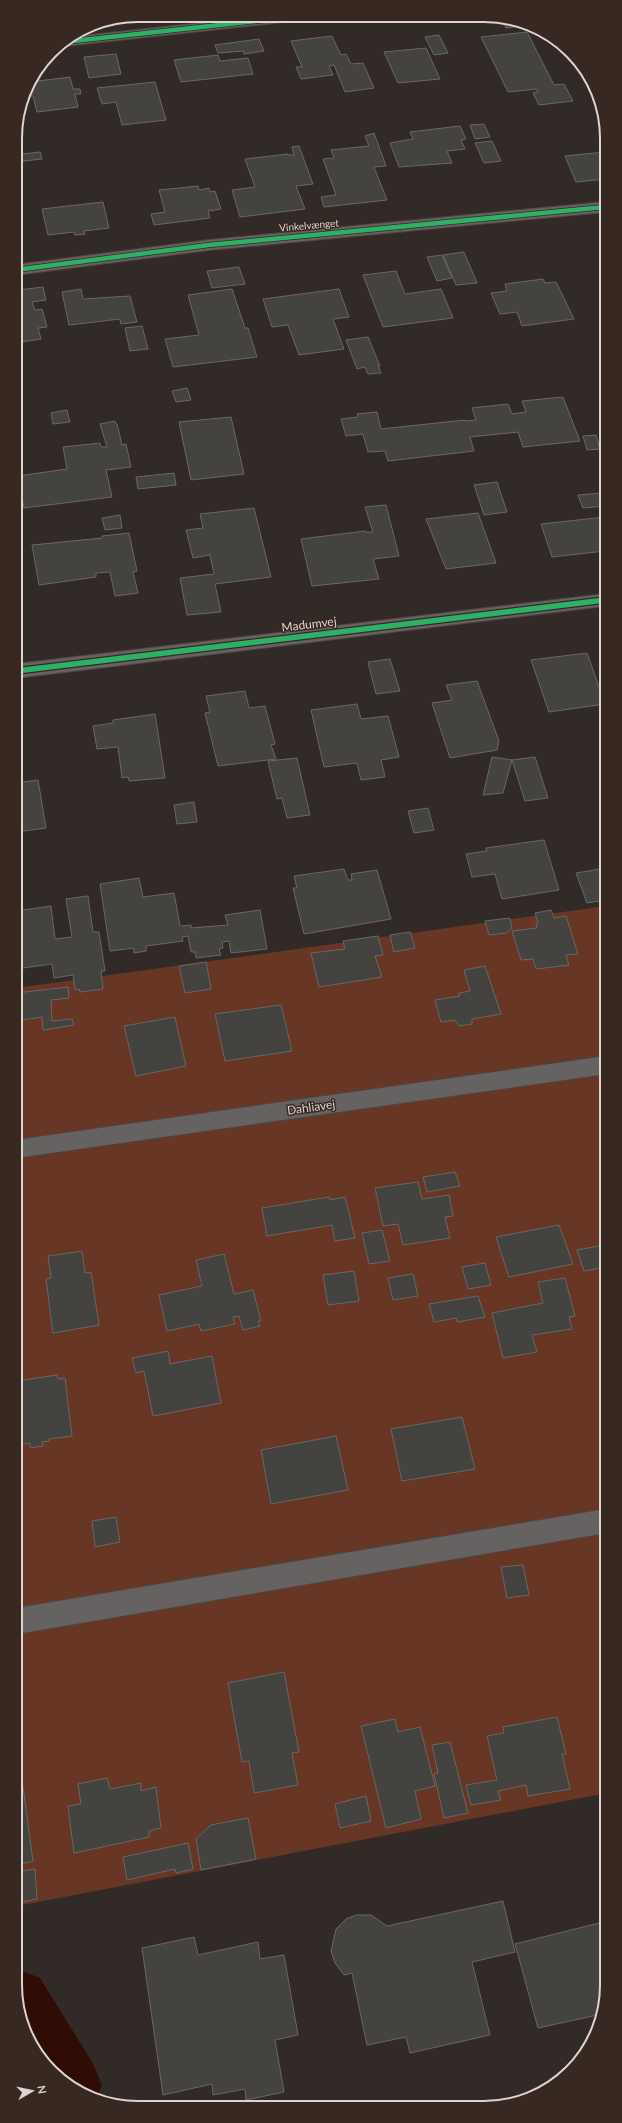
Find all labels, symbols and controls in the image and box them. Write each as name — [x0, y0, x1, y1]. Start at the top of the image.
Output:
street label: Vinkelvænget — [279, 216, 340, 234]
street label: Madumvej — [281, 613, 337, 635]
street label: Dahliavej — [286, 1096, 336, 1118]
north arrow — [12, 2071, 52, 2111]
text: N — [35, 2084, 49, 2095]

